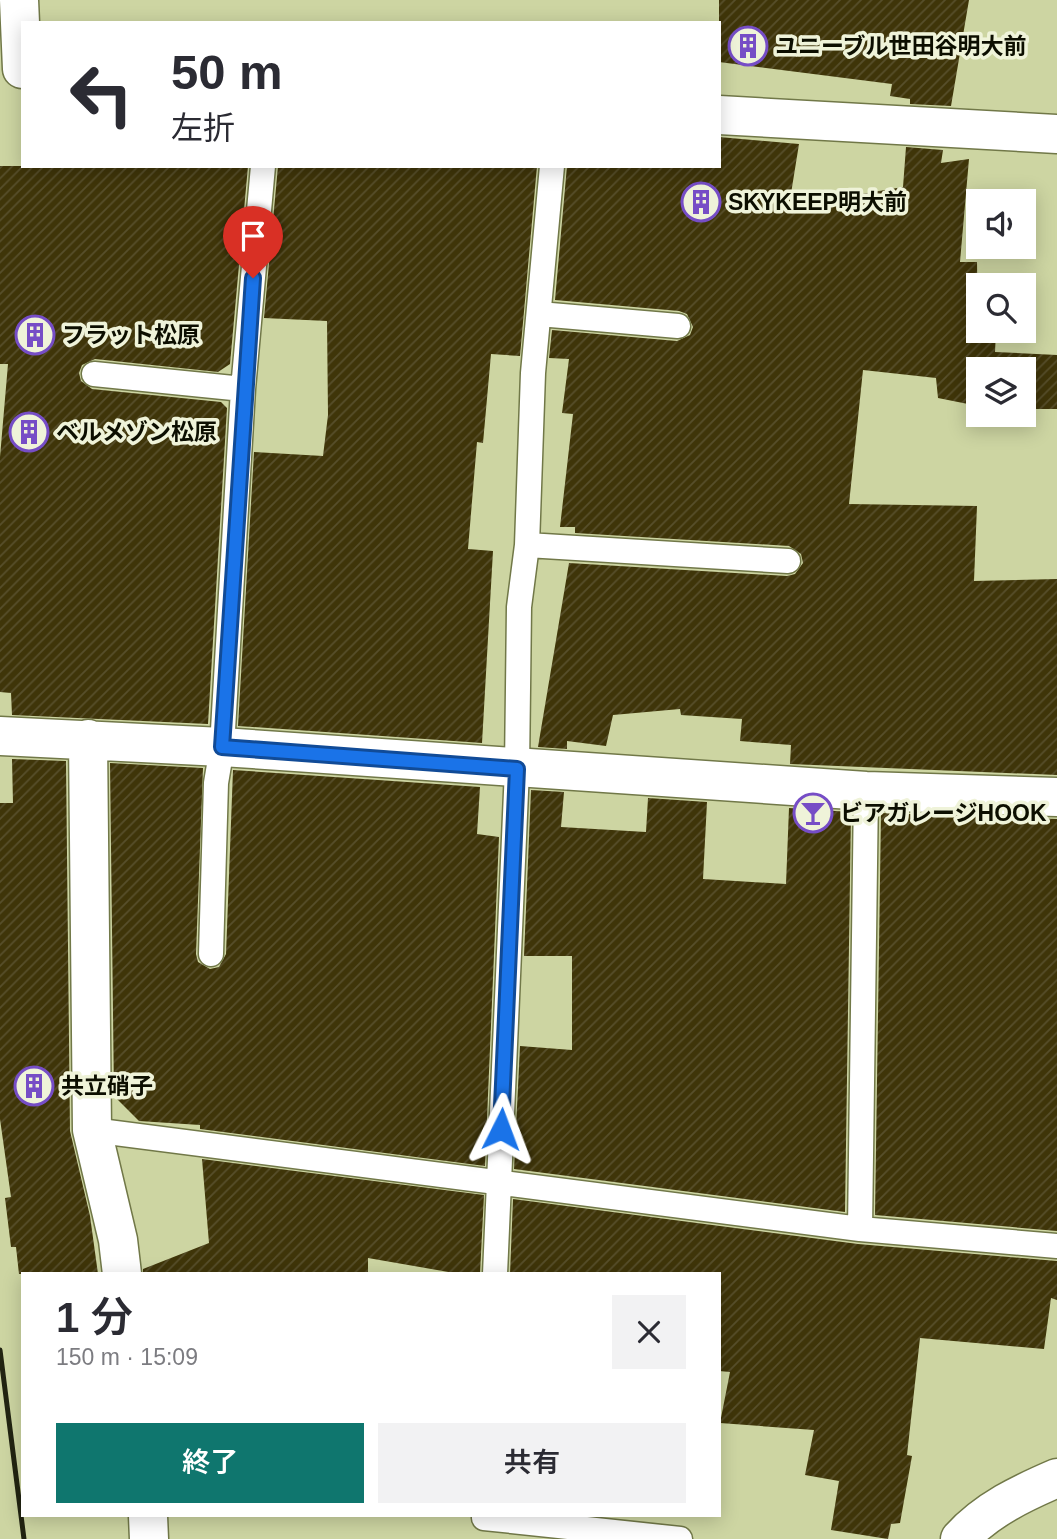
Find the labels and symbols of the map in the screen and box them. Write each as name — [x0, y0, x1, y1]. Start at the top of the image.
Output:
building icon: ユニーブル世田谷明大前 — [727, 25, 769, 67]
place label: ユニーブル世田谷明大前 — [775, 33, 1027, 59]
building icon: SKYKEEP明大前 — [680, 181, 722, 223]
place label: SKYKEEP明大前 — [728, 189, 907, 215]
pin — [223, 206, 283, 278]
building icon: フラット松原 — [14, 314, 56, 356]
place label: フラット松原 — [62, 322, 200, 348]
building icon: ベルメゾン松原 — [8, 411, 50, 453]
place label: ベルメゾン松原 — [56, 419, 217, 445]
bar icon: ビアガレージHOOK — [792, 792, 834, 834]
place label: ビアガレージHOOK — [840, 800, 1047, 826]
building icon: 共立硝子 — [13, 1065, 55, 1107]
place label: 共立硝子 — [61, 1073, 153, 1099]
position arrow — [464, 1092, 538, 1166]

